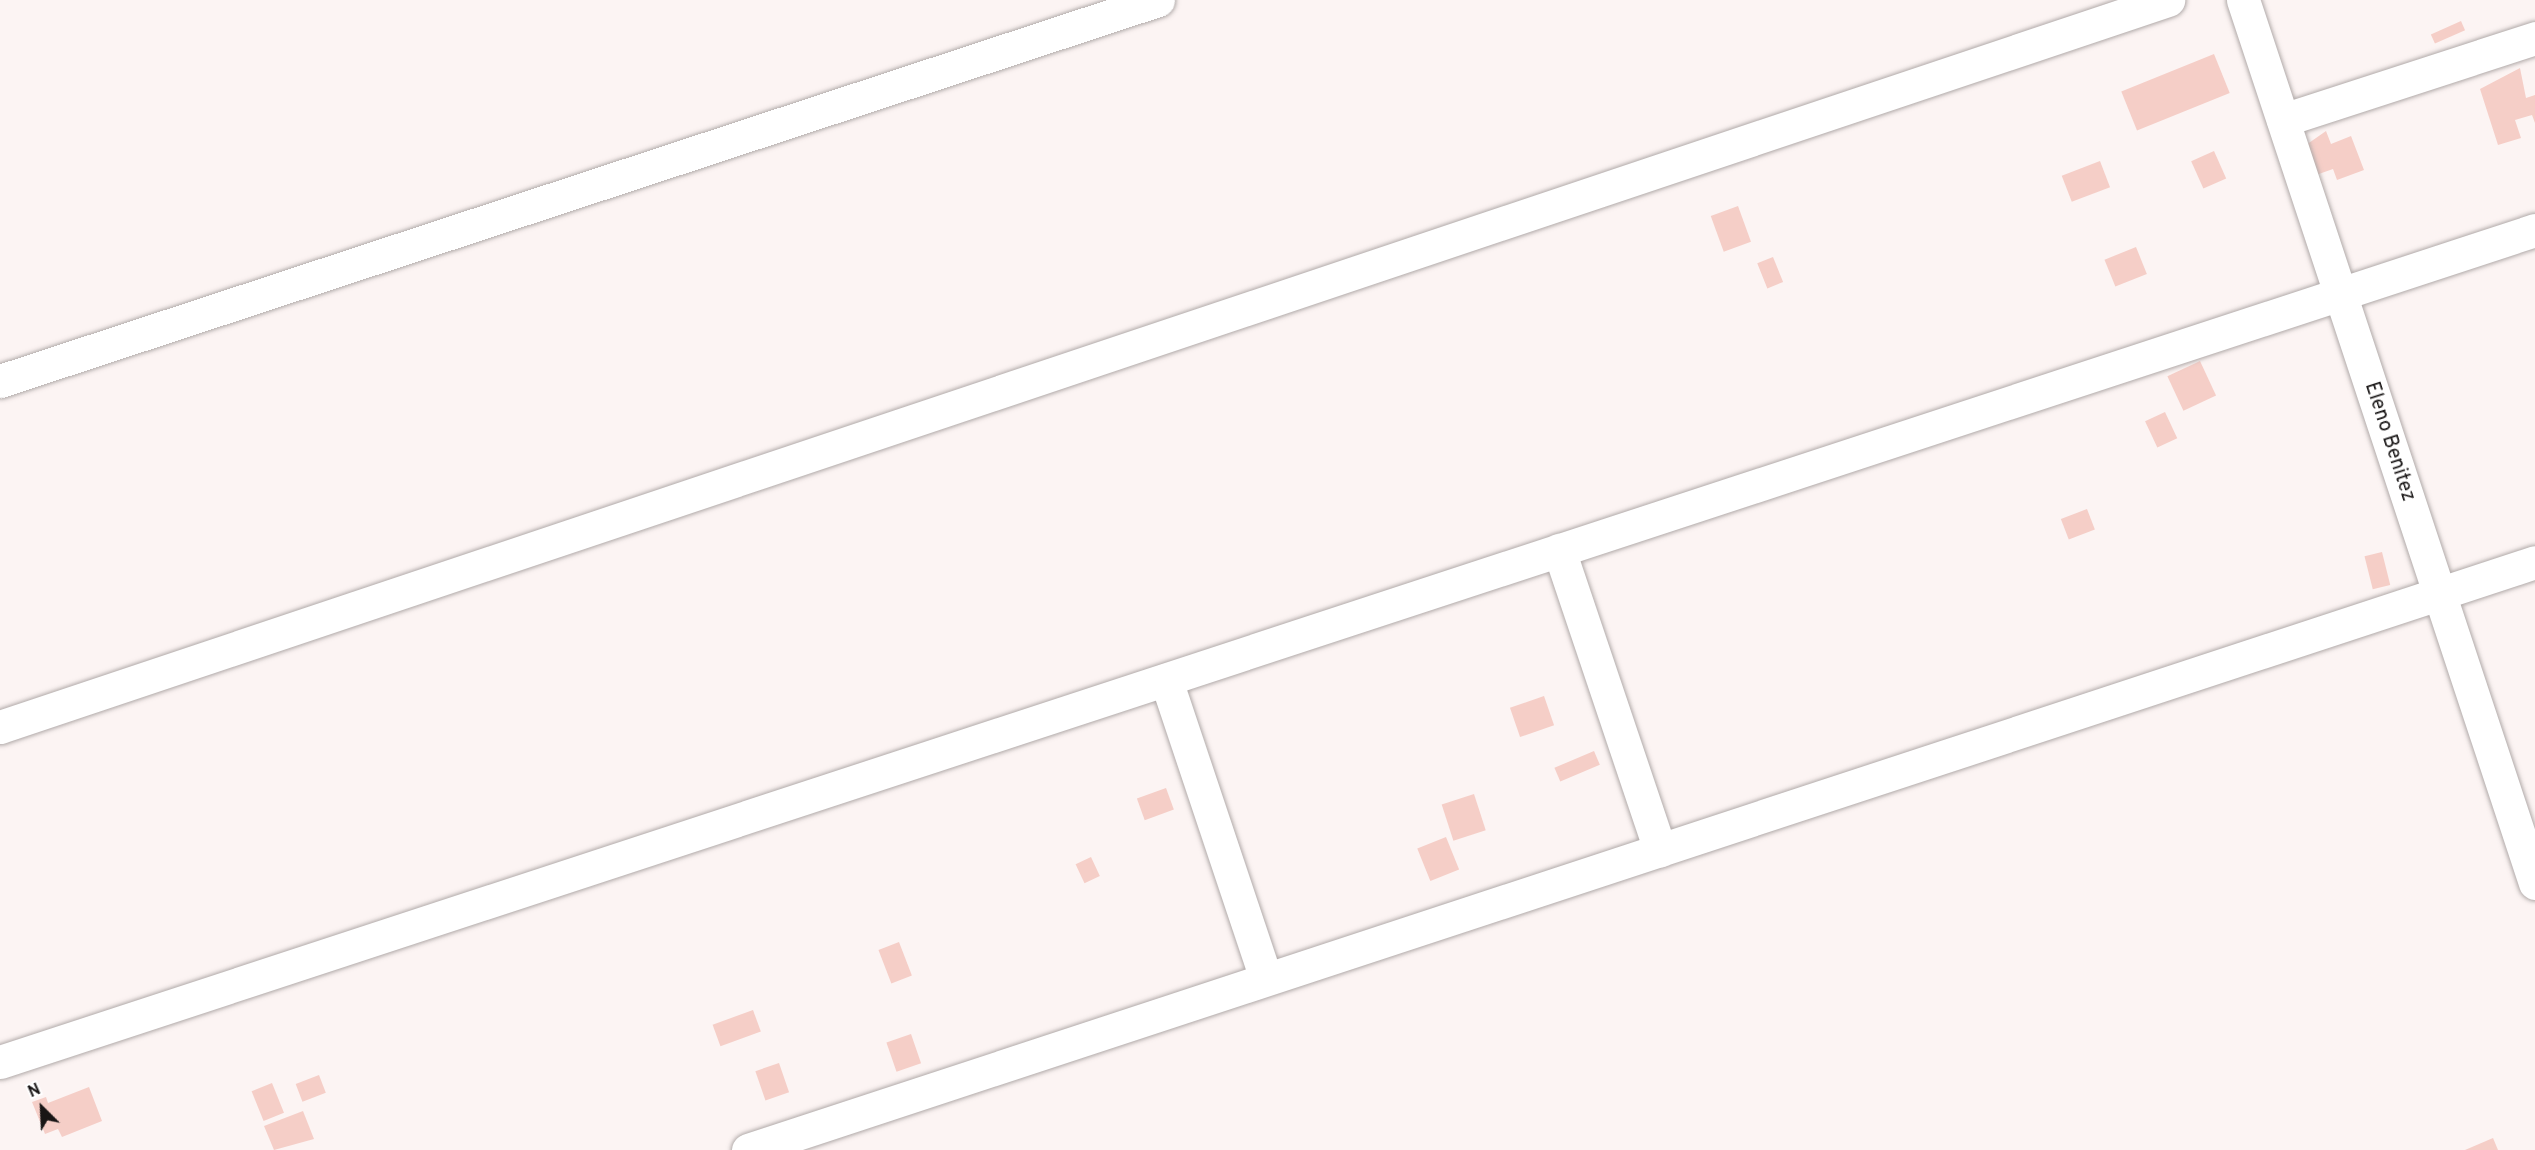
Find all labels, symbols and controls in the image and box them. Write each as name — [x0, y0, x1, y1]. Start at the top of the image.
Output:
street label: Eleno Benitez — [2358, 379, 2420, 505]
north arrow — [12, 1078, 72, 1138]
text: N — [25, 1080, 44, 1103]

